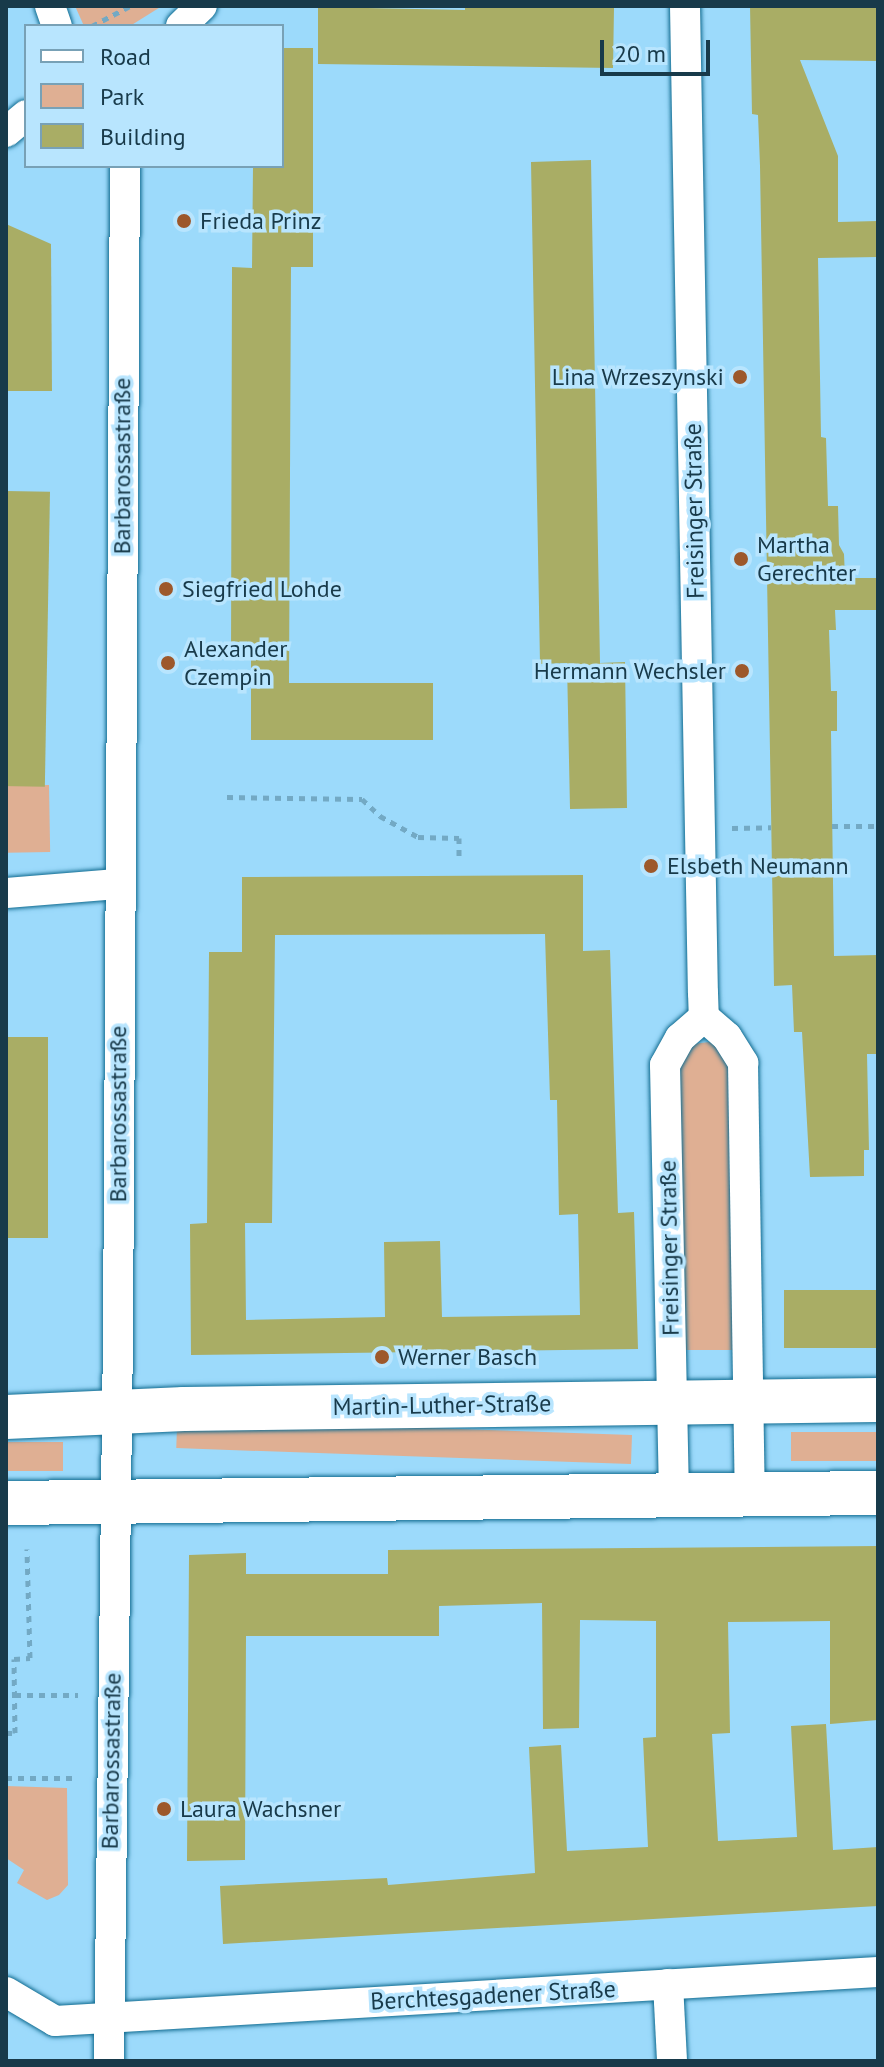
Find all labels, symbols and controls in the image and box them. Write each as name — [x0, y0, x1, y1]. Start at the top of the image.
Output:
legend — [24, 24, 284, 168]
scale bar — [604, 24, 714, 74]
text: 20 m — [614, 38, 666, 69]
text: Road — [100, 41, 151, 72]
text: Park — [100, 81, 144, 112]
text: Building — [100, 121, 186, 152]
place label: Frieda Prinz — [200, 207, 321, 235]
marker: Frieda Prinz — [175, 212, 193, 230]
place label: Lina Wrzeszynski — [551, 363, 724, 391]
marker: Lina Wrzeszynski — [731, 368, 749, 386]
street label: Barbarossastraße — [108, 378, 136, 554]
street label: Freisinger Straße — [678, 423, 710, 599]
place label: Martha Gerechter — [757, 531, 856, 587]
marker: Martha Gerechter — [732, 550, 750, 568]
place label: Siegfried Lohde — [182, 575, 342, 603]
marker: Siegfried Lohde — [157, 580, 175, 598]
place label: Alexander Czempin — [184, 635, 287, 691]
marker: Alexander Czempin — [159, 654, 177, 672]
place label: Hermann Wechsler — [533, 657, 726, 685]
marker: Hermann Wechsler — [733, 662, 751, 680]
place label: Elsbeth Neumann — [667, 852, 849, 880]
marker: Elsbeth Neumann — [642, 857, 660, 875]
street label: Barbarossastraße — [104, 1026, 132, 1202]
street label: Freisinger Straße — [653, 1160, 685, 1336]
place label: Werner Basch — [398, 1343, 537, 1371]
marker: Werner Basch — [373, 1348, 391, 1366]
street label: Martin-Luther-Straße — [332, 1389, 552, 1421]
street label: Barbarossastraße — [95, 1672, 127, 1850]
place label: Laura Wachsner — [180, 1795, 342, 1823]
marker: Laura Wachsner — [155, 1800, 173, 1818]
street label: Berchtesgadener Straße — [370, 1974, 616, 2016]

